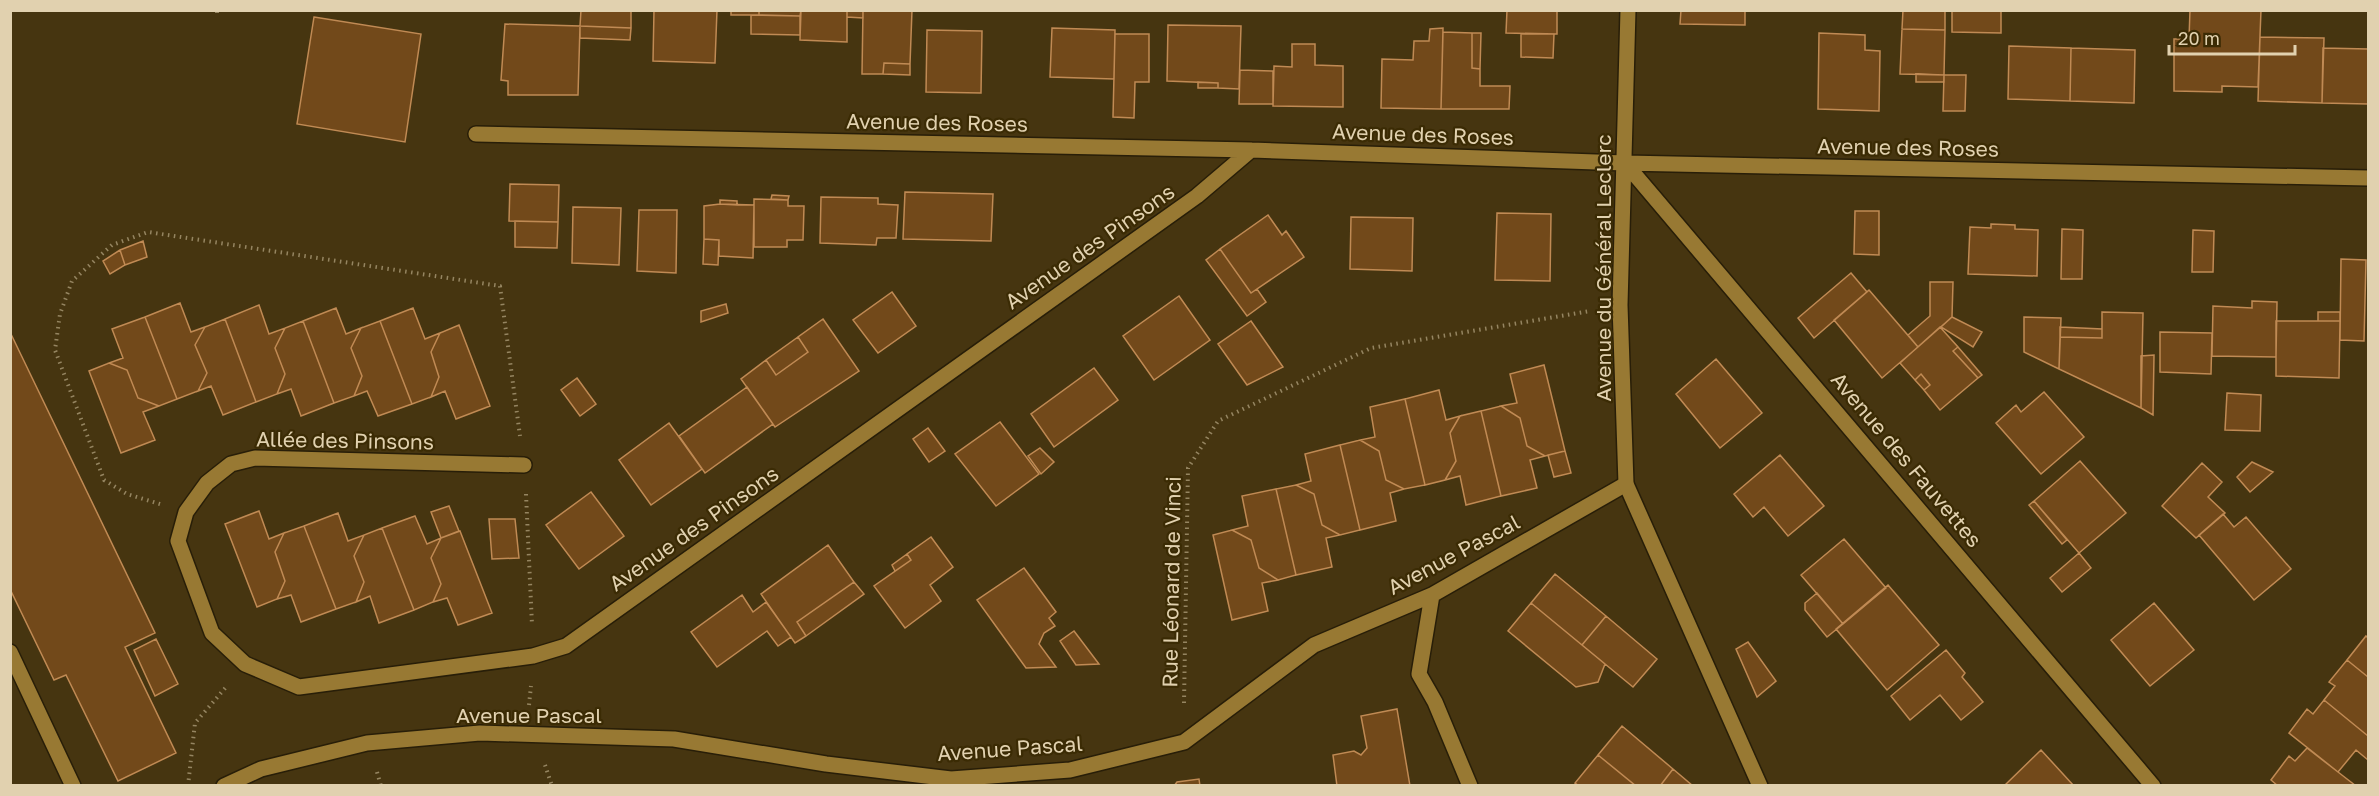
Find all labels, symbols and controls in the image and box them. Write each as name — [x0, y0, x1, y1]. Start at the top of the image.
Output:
scale bar — [2169, 18, 2295, 56]
text: 20 m — [2178, 27, 2220, 49]
street label: Avenue des Roses — [846, 107, 1028, 137]
street label: Avenue des Roses — [1332, 118, 1514, 150]
street label: Avenue des Roses — [1817, 132, 1999, 162]
street label: Avenue du Général Leclerc — [1590, 134, 1616, 402]
street label: Avenue des Pinsons — [1000, 178, 1179, 314]
street label: Avenue des Fauvettes — [1826, 366, 1988, 552]
street label: Allée des Pinsons — [256, 425, 434, 455]
street label: Avenue des Pinsons — [604, 460, 783, 596]
street label: Rue Léonard de Vinci — [1156, 476, 1186, 688]
street label: Avenue Pascal — [1383, 508, 1524, 600]
street label: Avenue Pascal — [456, 702, 602, 728]
street label: Avenue Pascal — [936, 730, 1084, 766]

